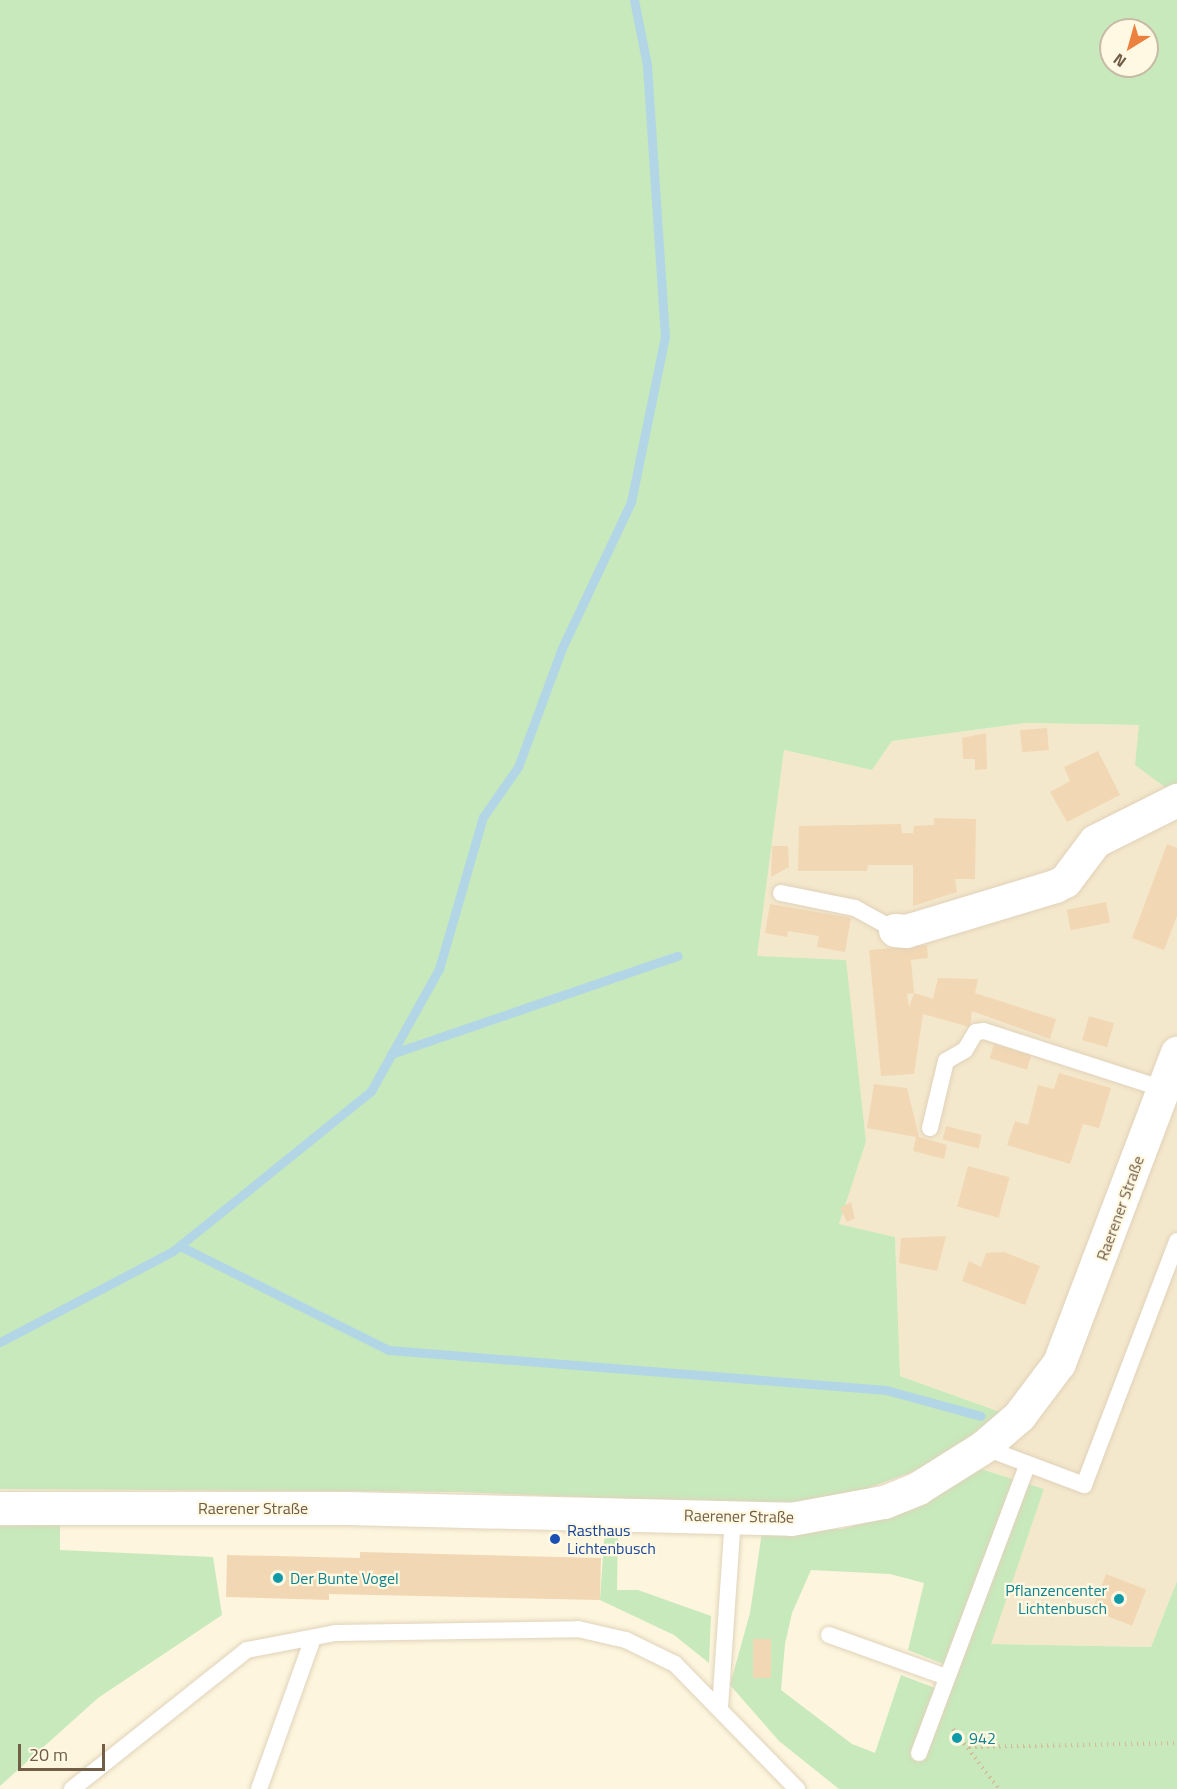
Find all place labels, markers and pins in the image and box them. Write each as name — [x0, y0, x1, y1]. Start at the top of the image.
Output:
place label: Rasthaus Lichtenbusch — [567, 1520, 656, 1558]
marker: Rasthaus Lichtenbusch — [548, 1532, 562, 1546]
place label: Der Bunte Vogel — [290, 1568, 399, 1588]
marker: Der Bunte Vogel — [271, 1571, 285, 1585]
place label: Pflanzencenter Lichtenbusch — [1005, 1580, 1107, 1618]
marker: Pflanzencenter Lichtenbusch — [1112, 1592, 1126, 1606]
place label: 942 — [969, 1728, 996, 1748]
marker: 942 — [950, 1731, 964, 1745]

